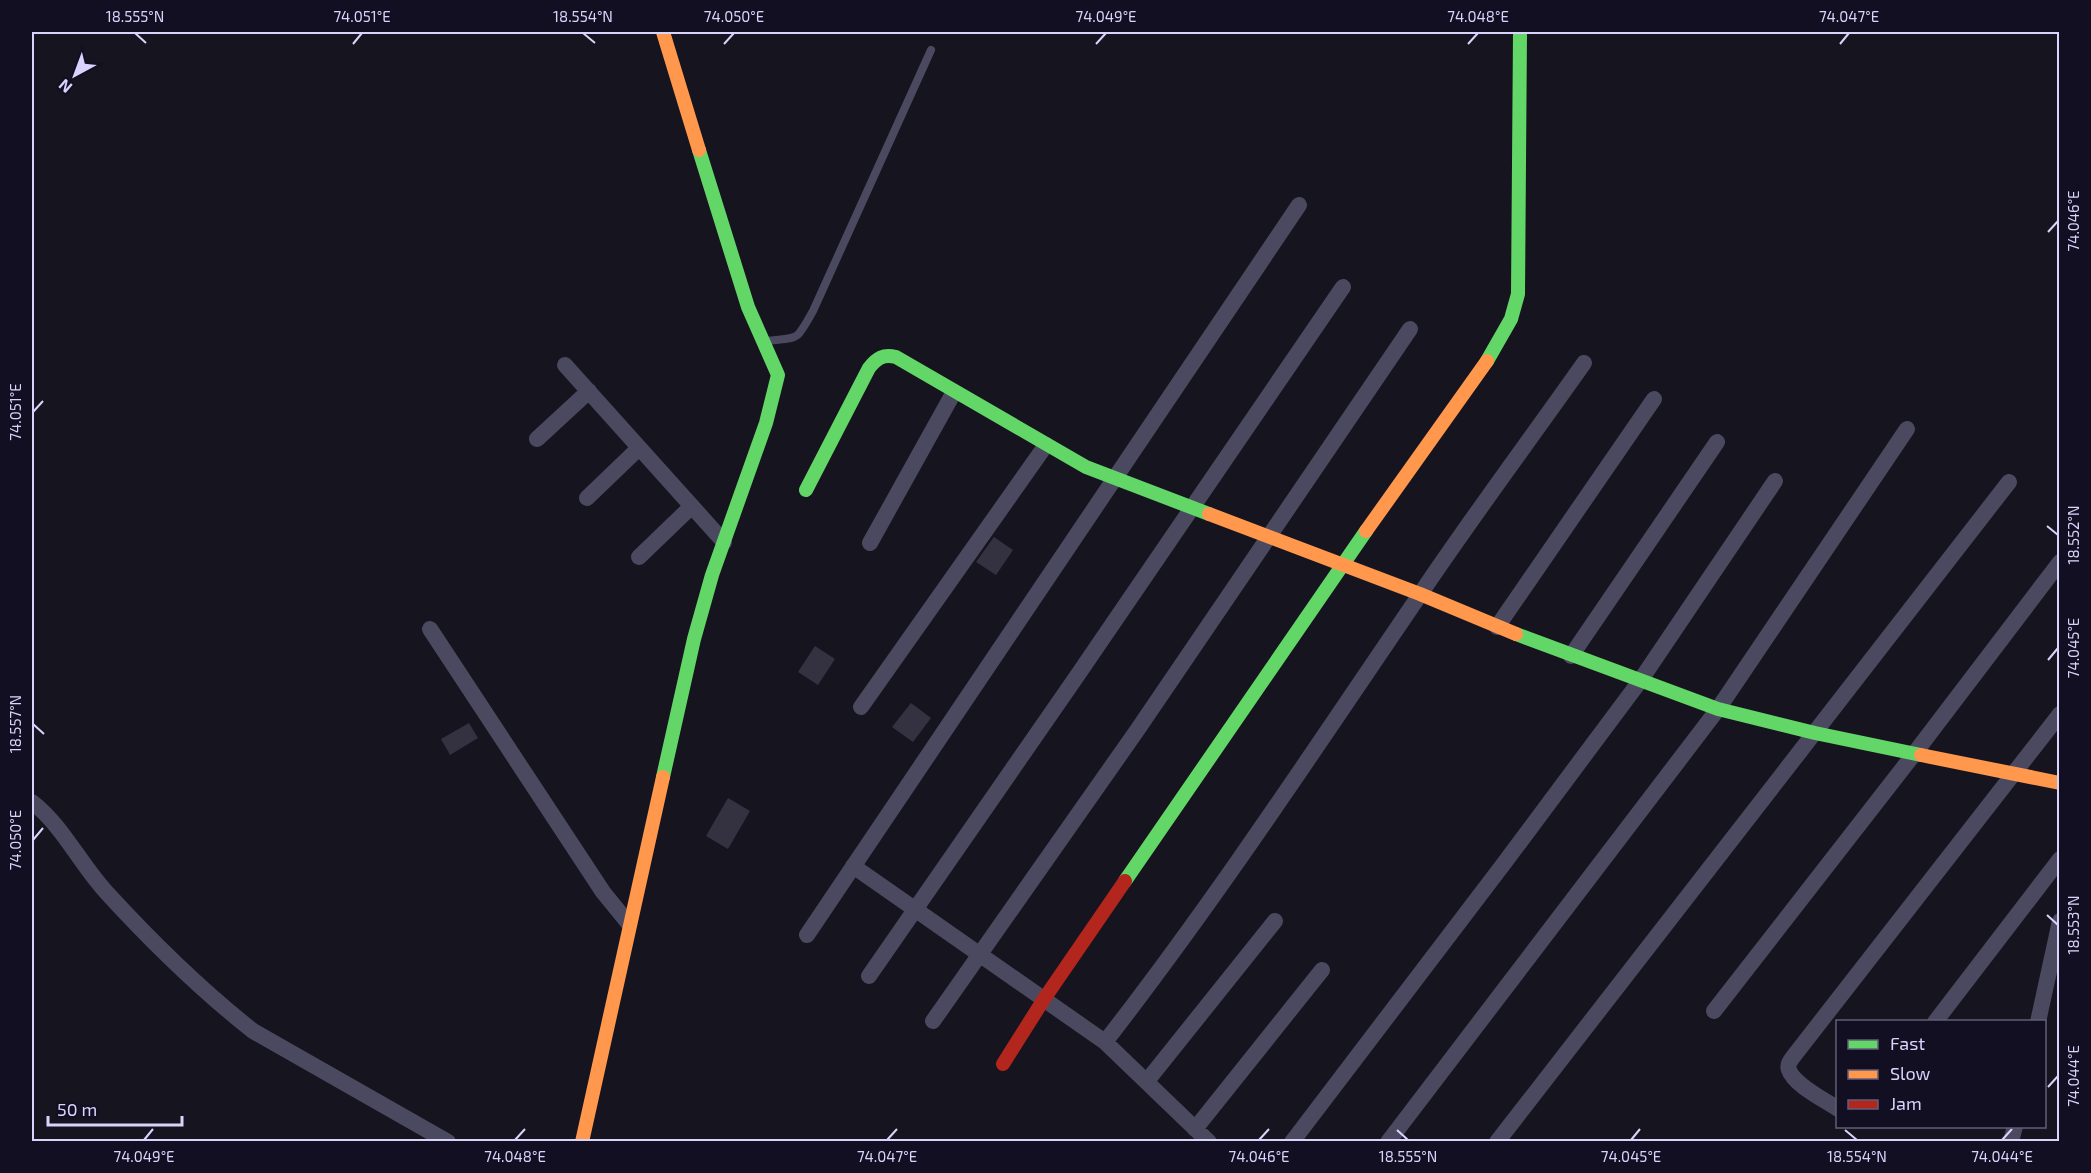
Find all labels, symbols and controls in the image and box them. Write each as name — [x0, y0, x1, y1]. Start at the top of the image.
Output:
text: 18.555°N — [106, 7, 164, 25]
text: 74.051°E — [333, 7, 391, 25]
text: 18.554°N — [553, 7, 613, 25]
text: 74.050°E — [704, 7, 764, 25]
text: 74.049°E — [1075, 7, 1137, 25]
text: 74.048°E — [1447, 7, 1509, 25]
text: 74.047°E — [1819, 7, 1879, 25]
north arrow — [45, 45, 105, 105]
text: N — [54, 76, 75, 98]
text: 74.046°E — [2064, 190, 2082, 252]
text: 74.051°E — [6, 383, 24, 441]
text: 18.552°N — [2064, 505, 2082, 565]
text: 74.045°E — [2064, 618, 2082, 678]
text: 18.557°N — [6, 695, 24, 753]
text: 74.050°E — [6, 810, 24, 870]
text: 18.553°N — [2064, 896, 2082, 954]
legend — [1836, 1020, 2046, 1128]
text: Fast — [1890, 1032, 1925, 1054]
text: 74.044°E — [2064, 1045, 2082, 1107]
text: Slow — [1890, 1062, 1931, 1084]
scale bar — [48, 1089, 182, 1127]
text: Jam — [1890, 1092, 1922, 1114]
text: 50 m — [57, 1098, 97, 1120]
text: 74.049°E — [113, 1147, 175, 1165]
text: 74.048°E — [484, 1147, 546, 1165]
text: 74.047°E — [857, 1147, 917, 1165]
text: 74.046°E — [1228, 1147, 1290, 1165]
text: 18.555°N — [1379, 1147, 1437, 1165]
text: 74.045°E — [1601, 1147, 1661, 1165]
text: 18.554°N — [1827, 1147, 1887, 1165]
text: 74.044°E — [1971, 1147, 2033, 1165]

